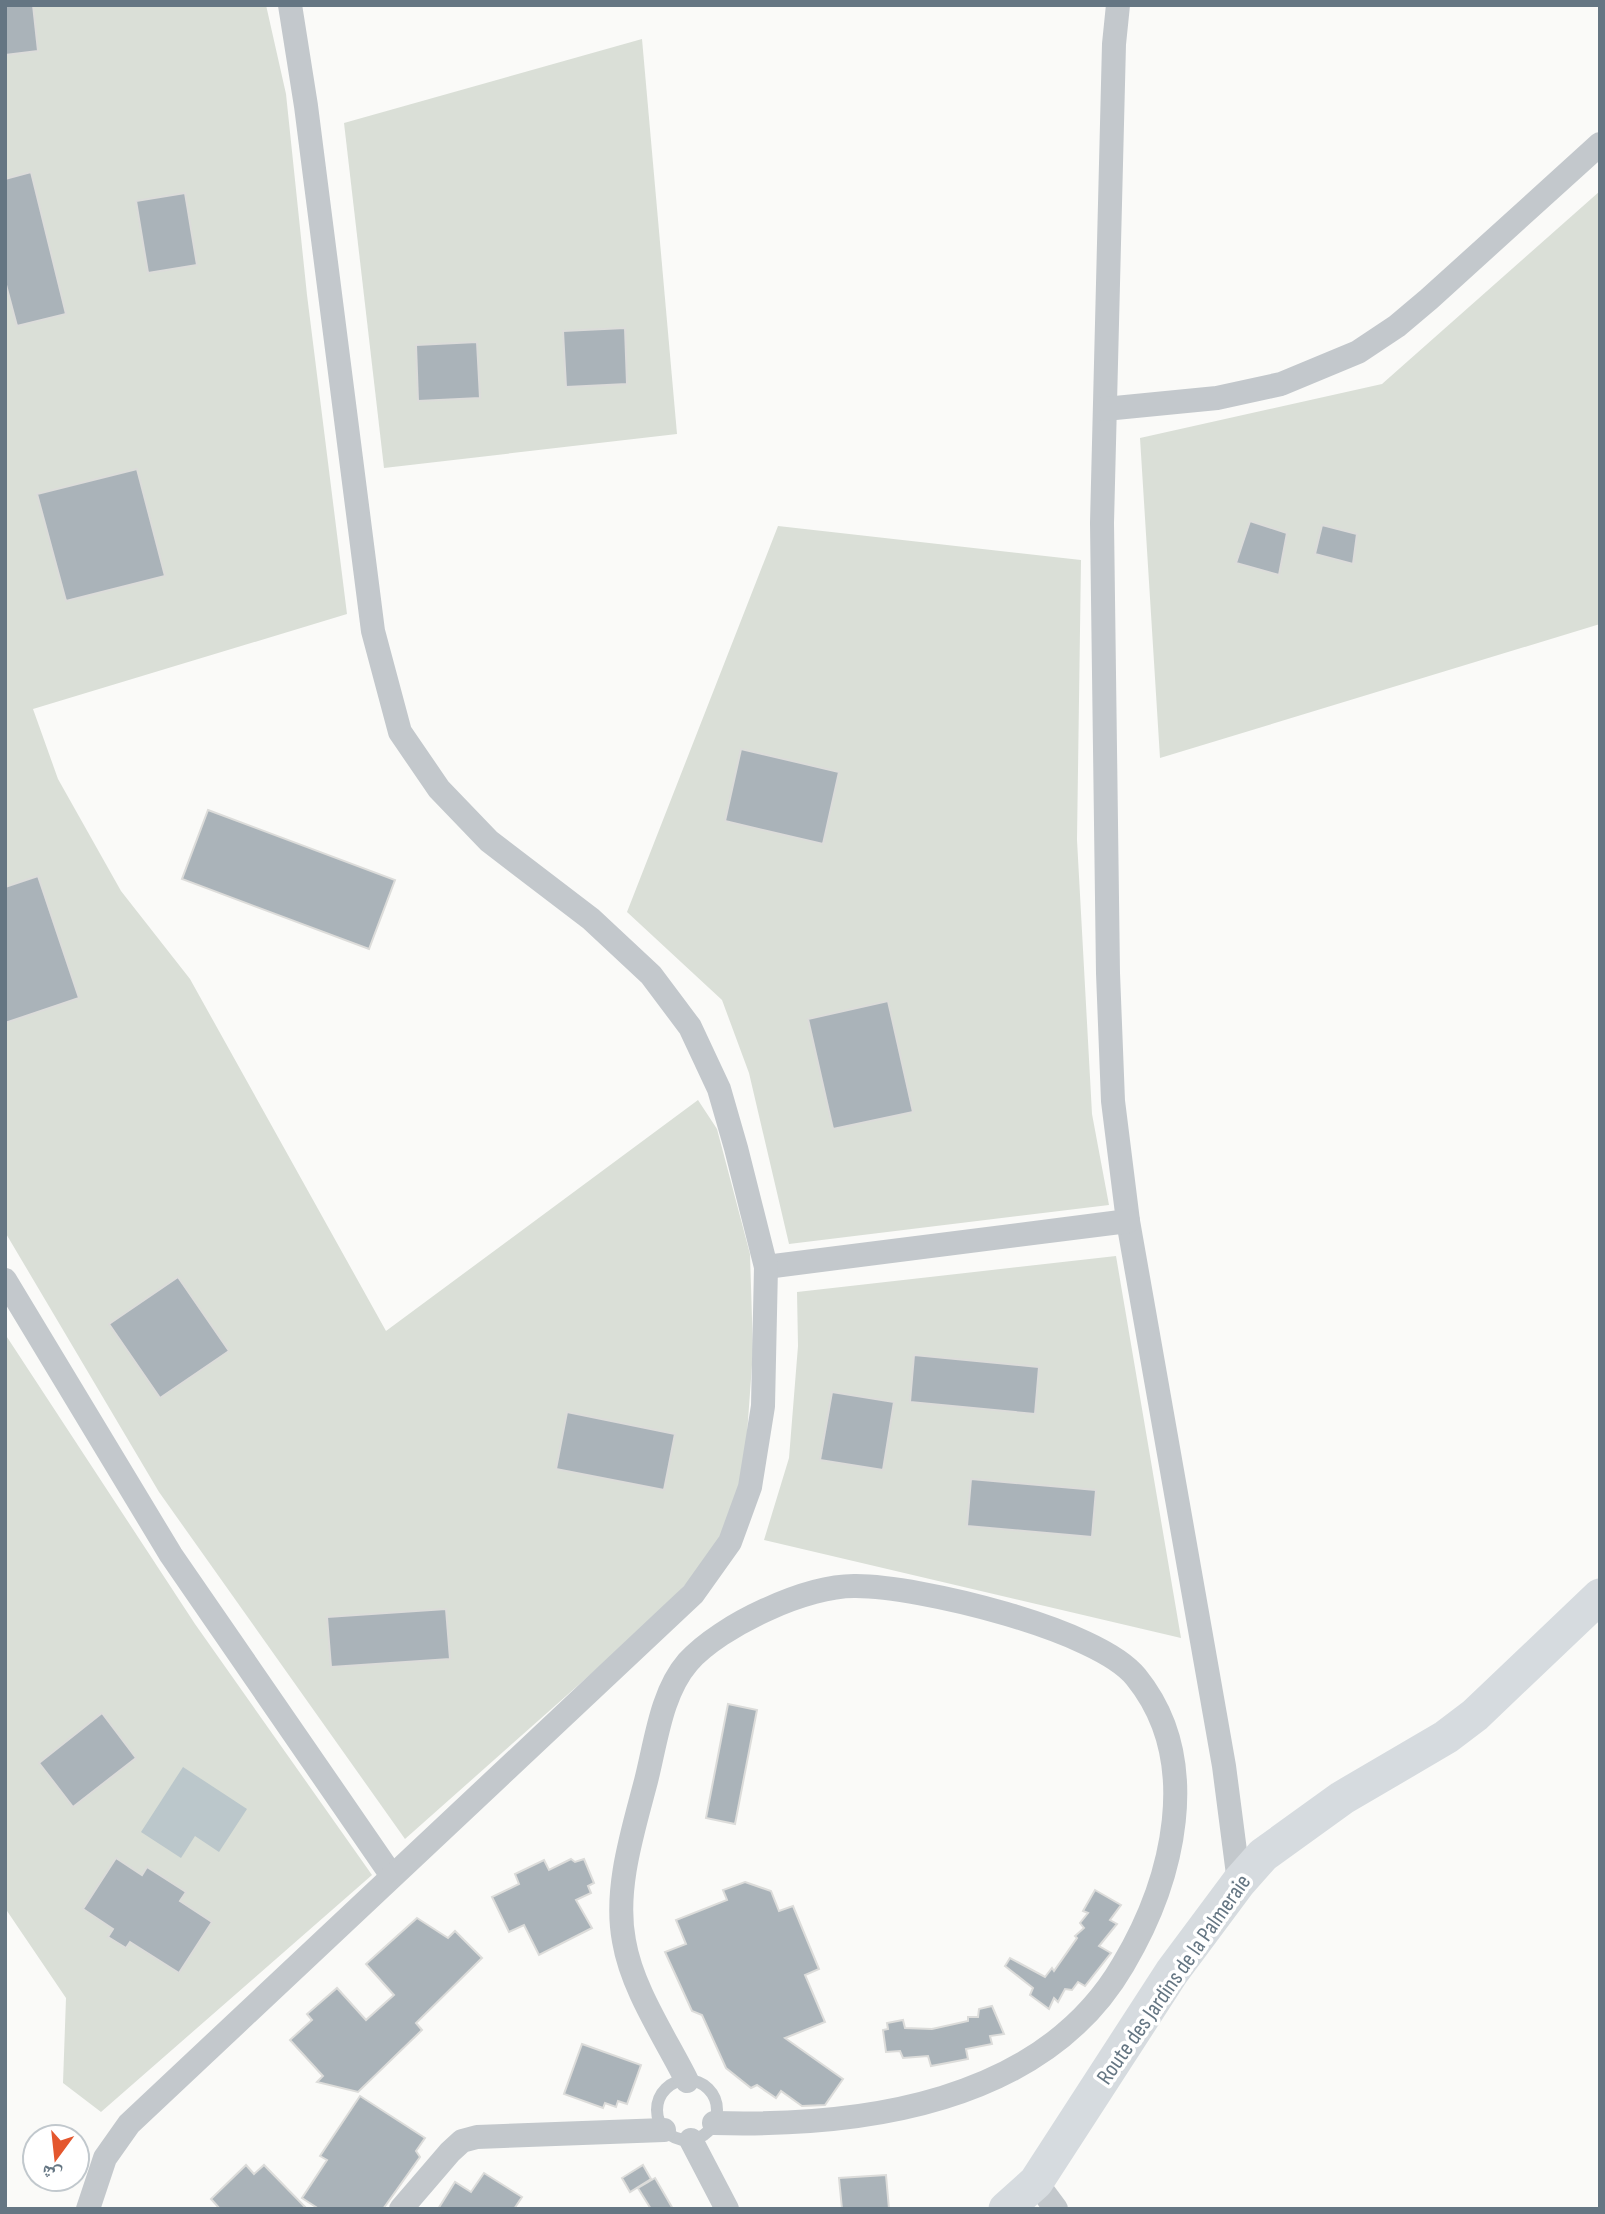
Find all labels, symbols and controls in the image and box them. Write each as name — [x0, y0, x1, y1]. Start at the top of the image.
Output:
street label: Route des Jardins de la Palmeraie — [1091, 1869, 1257, 2090]
north arrow — [21, 2123, 91, 2193]
text: ش — [39, 2159, 65, 2187]

